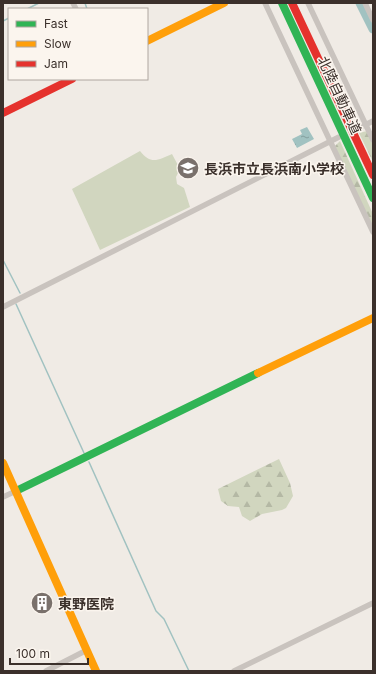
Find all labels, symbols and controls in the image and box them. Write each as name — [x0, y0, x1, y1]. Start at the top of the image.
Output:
legend — [8, 8, 148, 80]
text: Fast — [44, 16, 68, 31]
text: Slow — [44, 36, 72, 51]
street label: 北陸自動車道 — [315, 53, 365, 137]
text: Jam — [44, 56, 68, 71]
school or university icon: 長浜市立長浜南小学校 — [175, 155, 201, 181]
place label: 長浜市立長浜南小学校 — [204, 160, 344, 177]
building icon: 東野医院 — [29, 590, 55, 616]
place label: 東野医院 — [58, 595, 114, 612]
scale bar — [10, 640, 88, 666]
text: 100 m — [16, 646, 50, 661]

